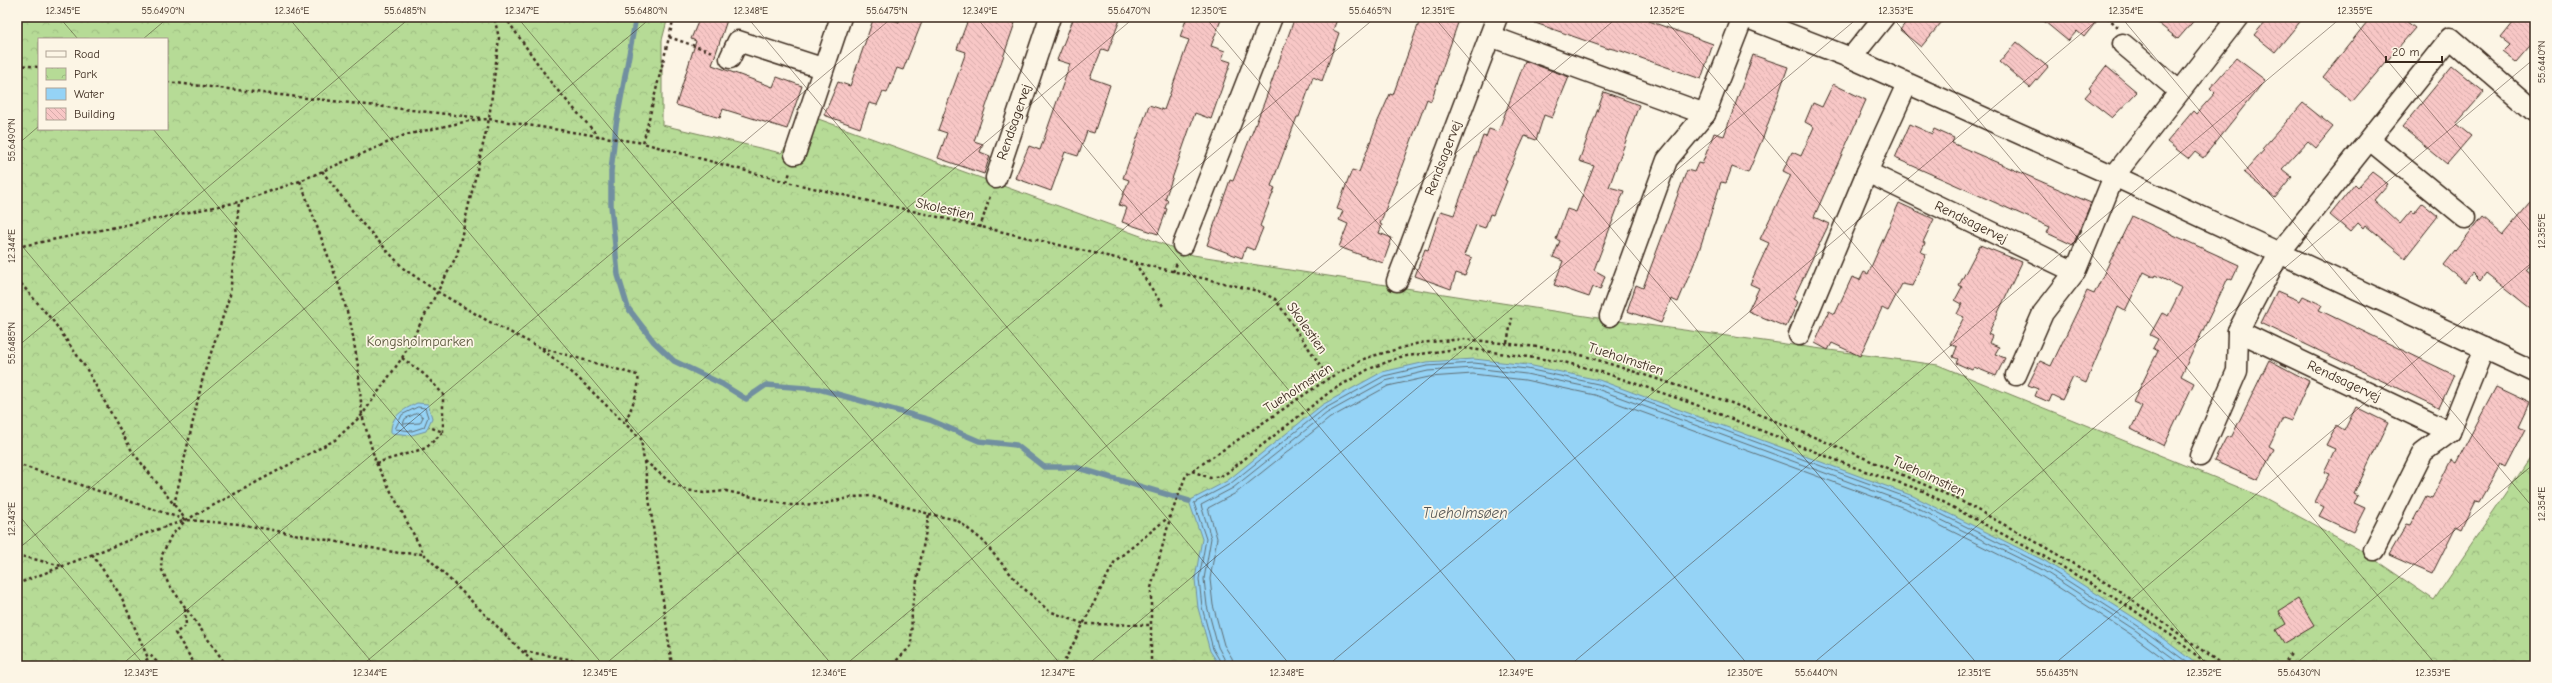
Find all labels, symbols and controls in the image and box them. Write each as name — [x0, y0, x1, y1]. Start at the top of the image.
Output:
text: 12.345°E — [46, 5, 80, 17]
text: 55.6490°N — [141, 5, 185, 17]
text: 12.346°E — [275, 5, 309, 17]
text: 55.6485°N — [384, 5, 426, 17]
text: 12.347°E — [505, 5, 539, 17]
text: 55.6480°N — [625, 5, 667, 17]
text: 12.348°E — [734, 5, 768, 17]
text: 55.6475°N — [866, 5, 908, 17]
text: 12.349°E — [963, 5, 997, 17]
text: 55.6470°N — [1108, 5, 1150, 17]
text: 12.350°E — [1191, 5, 1227, 17]
text: 55.6465°N — [1349, 5, 1391, 17]
text: 12.351°E — [1421, 5, 1455, 17]
text: 12.352°E — [1650, 5, 1684, 17]
text: 12.353°E — [1879, 5, 1913, 17]
text: 12.354°E — [2109, 5, 2143, 17]
text: 12.355°E — [2337, 5, 2373, 17]
legend — [38, 38, 168, 130]
scale bar — [2386, 38, 2442, 64]
text: 55.6440°N — [2536, 41, 2548, 83]
text: 20 m — [2392, 45, 2420, 59]
text: Road — [74, 47, 100, 61]
text: Park — [74, 67, 97, 81]
street label: Rendsagervej — [993, 82, 1035, 162]
text: Water — [74, 87, 104, 101]
text: Building — [74, 107, 115, 121]
text: 55.6490°N — [6, 118, 18, 162]
street label: Rendsagervej — [1421, 118, 1465, 198]
street label: Skolestien — [914, 194, 976, 224]
street label: Rendsagervej — [1932, 197, 2010, 247]
text: 12.355°E — [2536, 213, 2548, 249]
text: 12.344°E — [6, 229, 18, 263]
street label: Skolestien — [1283, 299, 1331, 357]
text: 55.6485°N — [6, 322, 18, 364]
park label: Kongsholmparken — [366, 333, 474, 350]
street label: Tueholmstien — [1586, 339, 1666, 379]
street label: Rendsagervej — [2304, 357, 2384, 405]
street label: Tueholmstien — [1260, 359, 1336, 417]
street label: Tueholmstien — [1890, 452, 1968, 500]
text: 12.354°E — [2536, 487, 2548, 521]
text: 12.343°E — [6, 502, 18, 536]
water label: Tueholmsøen — [1423, 504, 1508, 522]
text: 12.343°E — [124, 667, 158, 679]
text: 12.344°E — [353, 667, 387, 679]
text: 12.345°E — [583, 667, 617, 679]
text: 12.346°E — [812, 667, 846, 679]
text: 12.347°E — [1041, 667, 1075, 679]
text: 12.348°E — [1270, 667, 1304, 679]
text: 12.349°E — [1499, 667, 1533, 679]
text: 12.350°E — [1727, 667, 1763, 679]
text: 55.6440°N — [1795, 667, 1837, 679]
text: 12.351°E — [1957, 667, 1991, 679]
text: 55.6435°N — [2036, 667, 2078, 679]
text: 12.352°E — [2187, 667, 2221, 679]
text: 55.6430°N — [2278, 667, 2320, 679]
text: 12.353°E — [2416, 667, 2450, 679]

